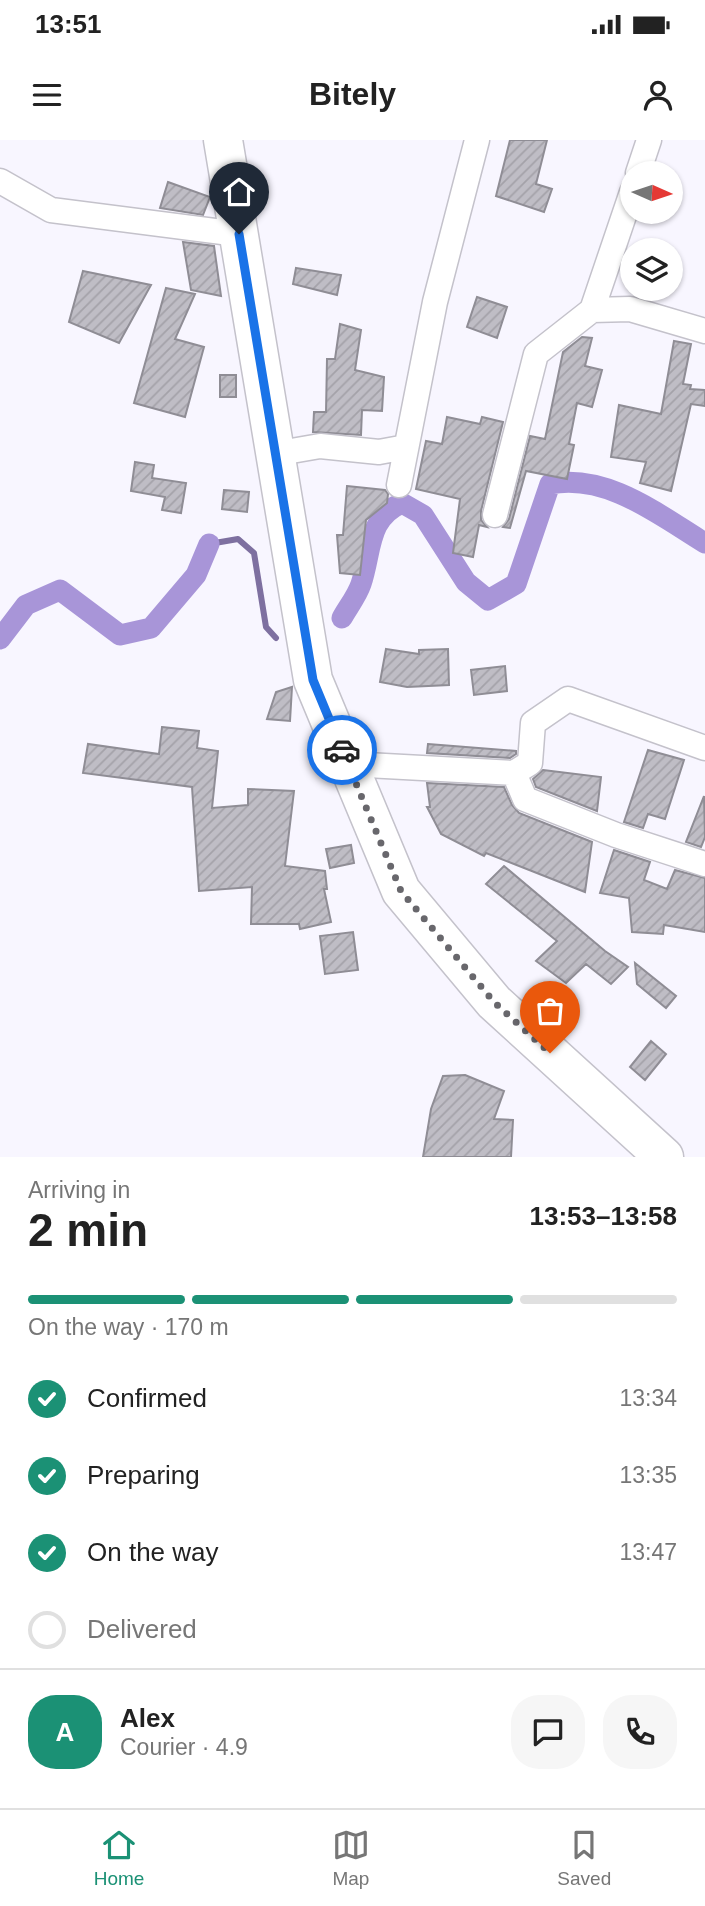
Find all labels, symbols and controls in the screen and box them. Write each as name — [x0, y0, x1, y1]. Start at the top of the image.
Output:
text: 13:51 — [35, 9, 102, 39]
icon: menu — [28, 76, 66, 114]
text: Bitely — [309, 76, 396, 112]
icon: person — [639, 76, 677, 114]
north arrow — [620, 161, 682, 224]
map controls — [620, 161, 683, 301]
pin — [209, 162, 269, 234]
icon: home — [220, 173, 258, 211]
button: layers — [620, 238, 683, 301]
courier — [307, 715, 377, 785]
icon: car — [323, 731, 361, 769]
pin — [520, 981, 580, 1053]
icon: bag — [531, 992, 569, 1030]
text: Arriving in — [28, 1177, 130, 1203]
text: 13:53–13:58 — [530, 1201, 677, 1231]
text: 2 min — [28, 1204, 148, 1256]
text: On the way · 170 m — [28, 1314, 229, 1340]
icon: check — [28, 1380, 66, 1418]
text: Confirmed — [87, 1383, 207, 1413]
text: 13:34 — [619, 1385, 677, 1411]
icon: check — [28, 1457, 66, 1495]
text: Preparing — [87, 1460, 200, 1490]
text: 13:35 — [619, 1462, 677, 1488]
icon: check — [28, 1534, 66, 1572]
text: On the way — [87, 1537, 219, 1567]
text: 13:47 — [619, 1539, 677, 1565]
text: Delivered — [87, 1614, 197, 1644]
button: chat — [511, 1695, 585, 1769]
button: phone — [603, 1695, 677, 1769]
text: Alex — [120, 1703, 175, 1733]
text: A — [56, 1717, 74, 1747]
text: Courier · 4.9 — [120, 1734, 248, 1760]
tab: Home — [94, 1826, 144, 1890]
tab: Map — [332, 1826, 370, 1890]
tab: Saved — [557, 1826, 611, 1890]

